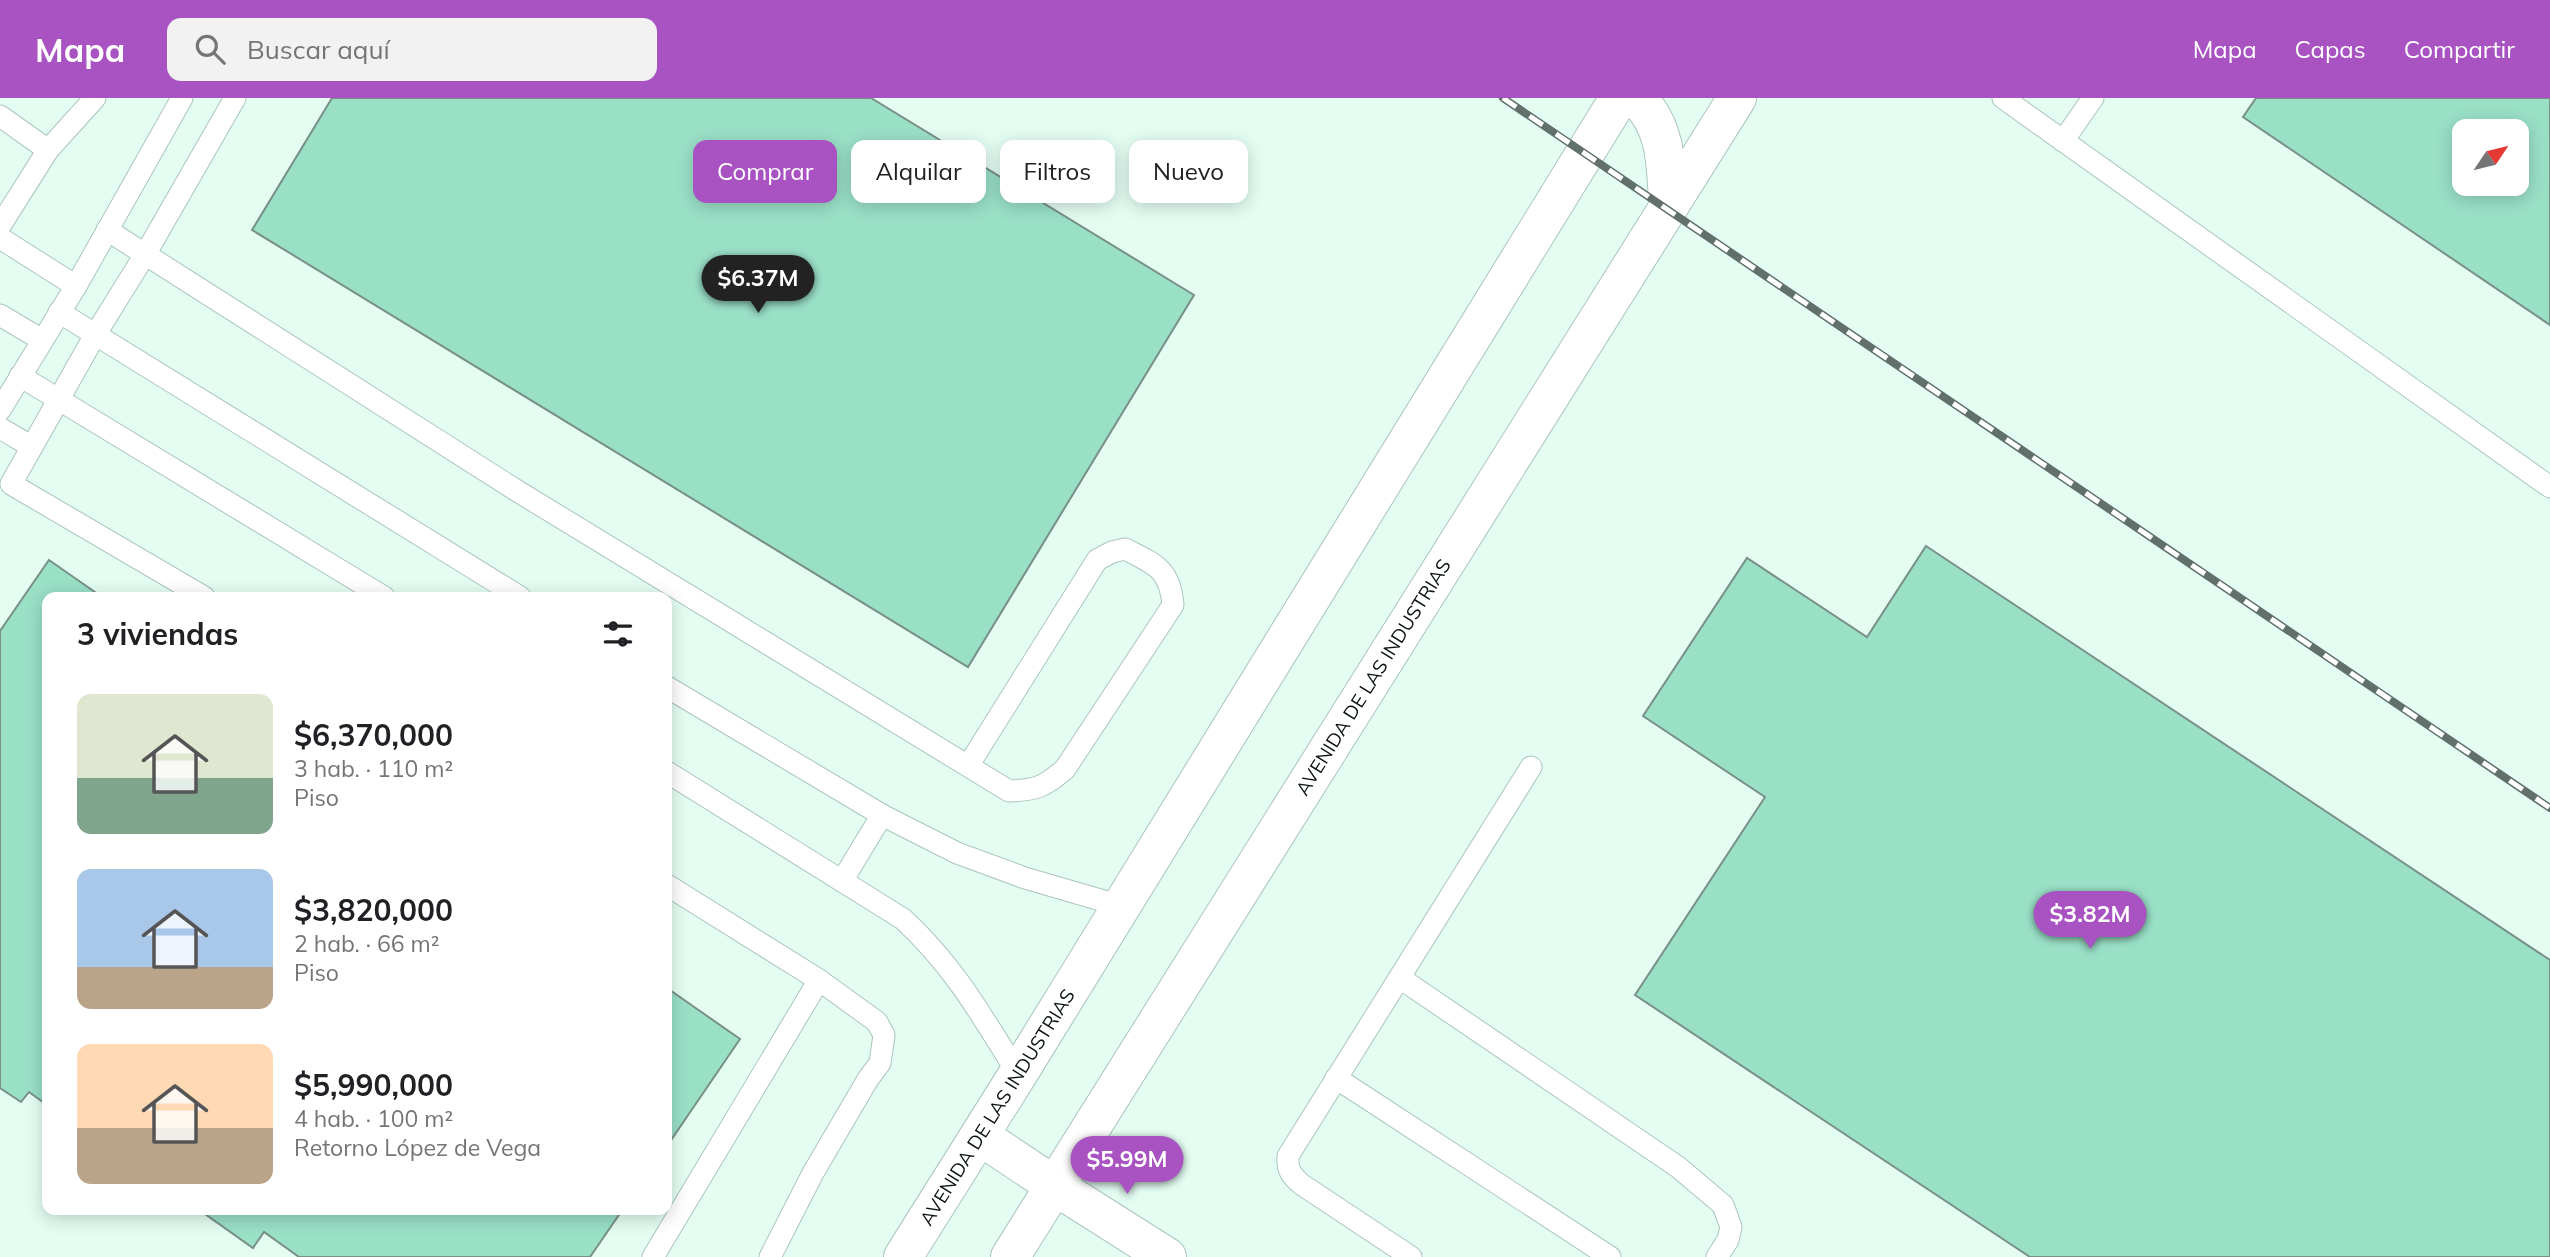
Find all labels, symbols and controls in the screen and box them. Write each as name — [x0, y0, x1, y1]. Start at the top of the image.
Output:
search box — [167, 18, 657, 81]
text: Mapa — [35, 29, 125, 70]
icon: search — [191, 30, 229, 68]
text: Buscar aquí — [247, 33, 390, 66]
text: Mapa — [2193, 34, 2257, 64]
text: Capas — [2295, 34, 2366, 64]
text: Compartir — [2404, 34, 2515, 64]
north arrow — [2452, 119, 2529, 196]
map controls — [2452, 119, 2529, 196]
chip: Comprar — [693, 140, 837, 203]
chip: Alquilar — [851, 140, 986, 203]
chip: Filtros — [1000, 140, 1115, 203]
chip: Nuevo — [1129, 140, 1248, 203]
pin: $6.37M — [701, 256, 815, 315]
text: $6.37M — [718, 263, 798, 292]
street label: AVENIDA DE LAS INDUSTRIAS — [1290, 554, 1456, 800]
text: 3 viviendas — [77, 615, 238, 653]
icon: filters — [599, 615, 637, 653]
text: $6,370,000 — [294, 716, 453, 754]
icon: home — [133, 722, 217, 806]
text: 3 hab. · 110 m² — [294, 754, 453, 783]
text: Piso — [294, 783, 339, 812]
text: $3,820,000 — [294, 891, 453, 929]
pin: $3.82M — [2033, 892, 2147, 951]
icon: home — [133, 897, 217, 981]
text: $3.82M — [2050, 899, 2130, 928]
text: 2 hab. · 66 m² — [294, 929, 439, 958]
text: Piso — [294, 958, 339, 987]
street label: AVENIDA DE LAS INDUSTRIAS — [914, 984, 1080, 1230]
text: $5,990,000 — [294, 1066, 453, 1104]
icon: home — [133, 1072, 217, 1156]
text: 4 hab. · 100 m² — [294, 1104, 453, 1133]
text: Retorno López de Vega — [294, 1133, 541, 1162]
pin: $5.99M — [1070, 1136, 1184, 1196]
text: $5.99M — [1087, 1144, 1167, 1173]

